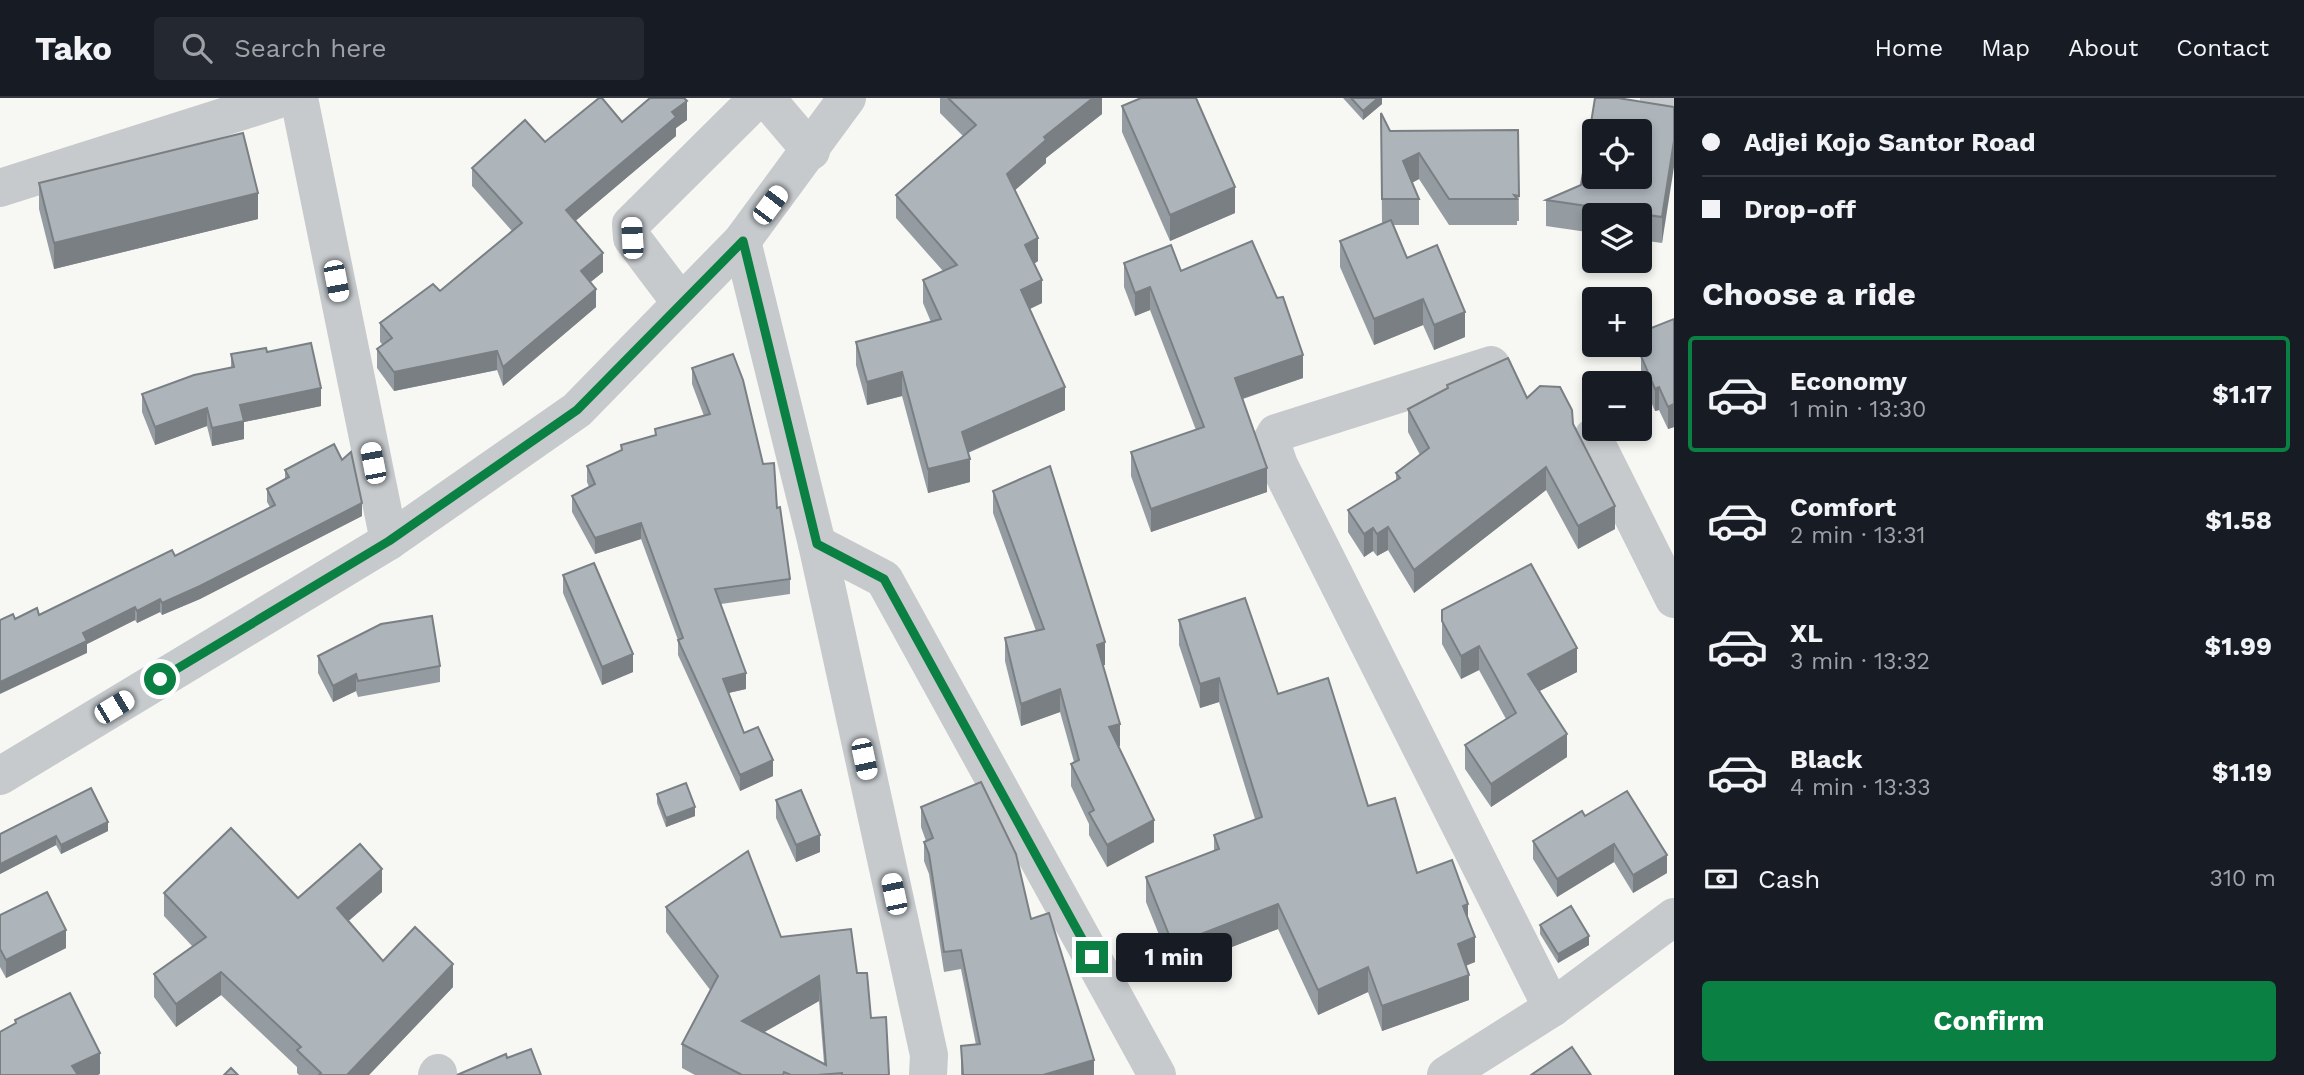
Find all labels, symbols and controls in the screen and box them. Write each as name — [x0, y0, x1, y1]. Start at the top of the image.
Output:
search box — [154, 17, 644, 80]
text: Tako — [35, 29, 112, 68]
icon: search — [178, 29, 216, 67]
text: Search here — [234, 33, 387, 63]
text: Home — [1875, 34, 1943, 62]
text: Map — [1981, 34, 2030, 62]
text: About — [2068, 34, 2138, 62]
text: Contact — [2176, 34, 2269, 62]
map controls — [1582, 119, 1652, 441]
button: locate — [1582, 119, 1652, 189]
text: Adjei Kojo Santor Road — [1744, 127, 2036, 157]
car — [749, 182, 792, 228]
text: Drop-off — [1744, 194, 1856, 224]
button: layers — [1582, 203, 1652, 273]
car — [621, 216, 644, 260]
car — [322, 258, 351, 304]
text: Choose a ride — [1702, 275, 1916, 313]
button: + — [1582, 287, 1652, 357]
icon: car — [1706, 363, 1769, 426]
text: Economy — [1790, 366, 1907, 396]
button: − — [1582, 371, 1652, 441]
text: $1.17 — [2212, 379, 2272, 409]
text: 1 min · 13:30 — [1790, 396, 1926, 423]
car — [359, 440, 388, 486]
icon: car — [1706, 489, 1769, 552]
text: Comfort — [1790, 492, 1896, 522]
text: $1.58 — [2205, 505, 2272, 535]
text: 2 min · 13:31 — [1790, 522, 1926, 549]
icon: car — [1706, 615, 1769, 678]
text: XL — [1790, 618, 1823, 648]
text: $1.99 — [2205, 631, 2272, 661]
text: 3 min · 13:32 — [1790, 648, 1930, 675]
route start — [144, 663, 176, 695]
car — [91, 687, 138, 727]
car — [850, 736, 879, 782]
icon: car — [1706, 741, 1769, 804]
text: Black — [1790, 744, 1862, 774]
text: $1.19 — [2212, 757, 2272, 787]
text: 4 min · 13:33 — [1790, 774, 1931, 801]
icon: cash — [1702, 860, 1740, 898]
text: Cash — [1758, 864, 1820, 894]
text: 310 m — [2210, 865, 2276, 892]
car — [880, 871, 909, 917]
callout: 1 min — [1116, 932, 1232, 982]
route end — [1076, 941, 1108, 973]
text: 1 min — [1144, 944, 1204, 971]
button: Confirm — [1702, 981, 2276, 1061]

